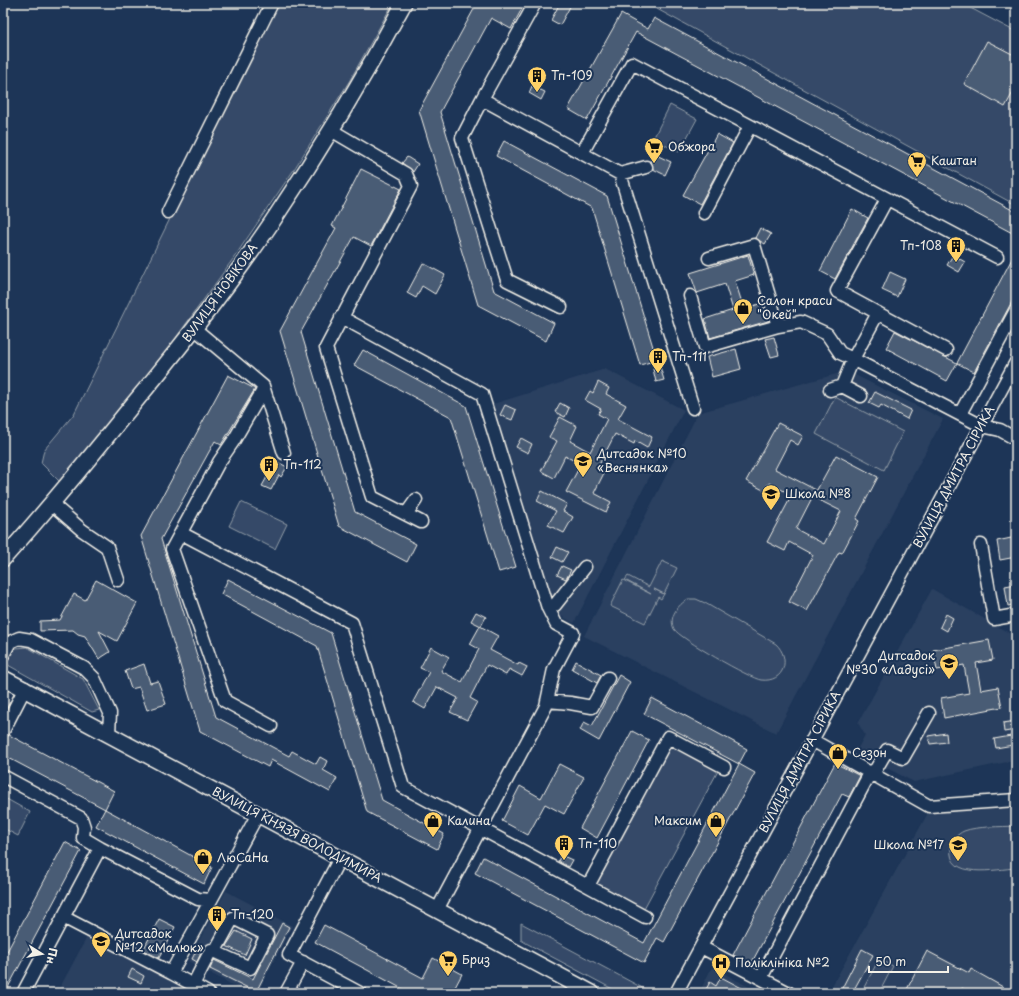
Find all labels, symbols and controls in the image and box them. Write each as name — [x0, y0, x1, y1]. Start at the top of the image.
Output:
building icon: Тп-109 — [526, 65, 548, 93]
place label: Тп-109 — [551, 66, 592, 84]
supermarket icon: Обжора — [643, 136, 665, 164]
place label: Обжора — [668, 137, 716, 155]
supermarket icon: Каштан — [906, 150, 928, 178]
place label: Каштан — [931, 151, 977, 169]
building icon: Тп-108 — [945, 235, 967, 263]
place label: Тп-108 — [900, 236, 942, 254]
street label: ВУЛИЦЯ НОВІКОВА — [177, 239, 261, 345]
place label: Салон краси "Окей" — [757, 291, 833, 323]
shop icon: Салон краси "Окей" — [732, 297, 754, 325]
building icon: Тп-111 — [647, 346, 669, 374]
place label: Тп-111 — [672, 347, 707, 365]
street label: ВУЛИЦЯ ДМИТРА СІРИКА — [908, 402, 998, 551]
place label: Дитсадок №10 «Веснянка» — [596, 444, 687, 476]
school or university icon: Дитсадок №10 «Веснянка» — [572, 450, 594, 478]
building icon: Тп-112 — [258, 454, 280, 482]
place label: Тп-112 — [283, 455, 322, 473]
school or university icon: Школа №8 — [760, 483, 782, 511]
place label: Школа №8 — [785, 484, 851, 502]
place label: Дитсадок №30 «Ладусі» — [846, 646, 936, 678]
school or university icon: Дитсадок №30 «Ладусі» — [938, 652, 960, 680]
street label: ВУЛИЦЯ ДМИТРА СІРИКА — [754, 687, 844, 836]
shop icon: Сезон — [827, 742, 849, 770]
place label: Сезон — [852, 743, 887, 761]
street label: ВУЛИЦЯ КНЯЗЯ ВОЛОДИМИРА — [209, 782, 386, 887]
shop icon: Калина — [422, 810, 444, 838]
shop icon: Максим — [705, 810, 727, 838]
place label: Калина — [447, 811, 491, 829]
place label: Максим — [654, 811, 702, 829]
building icon: Тп-110 — [553, 833, 575, 861]
place label: Тп-110 — [578, 834, 617, 852]
school or university icon: Школа №17 — [947, 834, 969, 862]
place label: Школа №17 — [874, 835, 945, 853]
shop icon: ЛюСаНа — [192, 847, 214, 875]
place label: ЛюСаНа — [217, 848, 269, 866]
building icon: Тп-120 — [206, 904, 228, 932]
place label: Тп-120 — [231, 905, 274, 923]
place label: Дитсадок №12 «Малюк» — [114, 924, 204, 956]
school or university icon: Дитсадок №12 «Малюк» — [90, 930, 112, 958]
north arrow — [22, 934, 62, 974]
text: Пн — [42, 947, 62, 965]
scale bar — [869, 948, 948, 974]
supermarket icon: Бриз — [437, 949, 459, 977]
place label: Бриз — [462, 950, 490, 968]
hospital icon: Поліклініка №2 — [710, 952, 732, 980]
text: 50 m — [875, 952, 906, 970]
place label: Поліклініка №2 — [735, 953, 830, 971]

